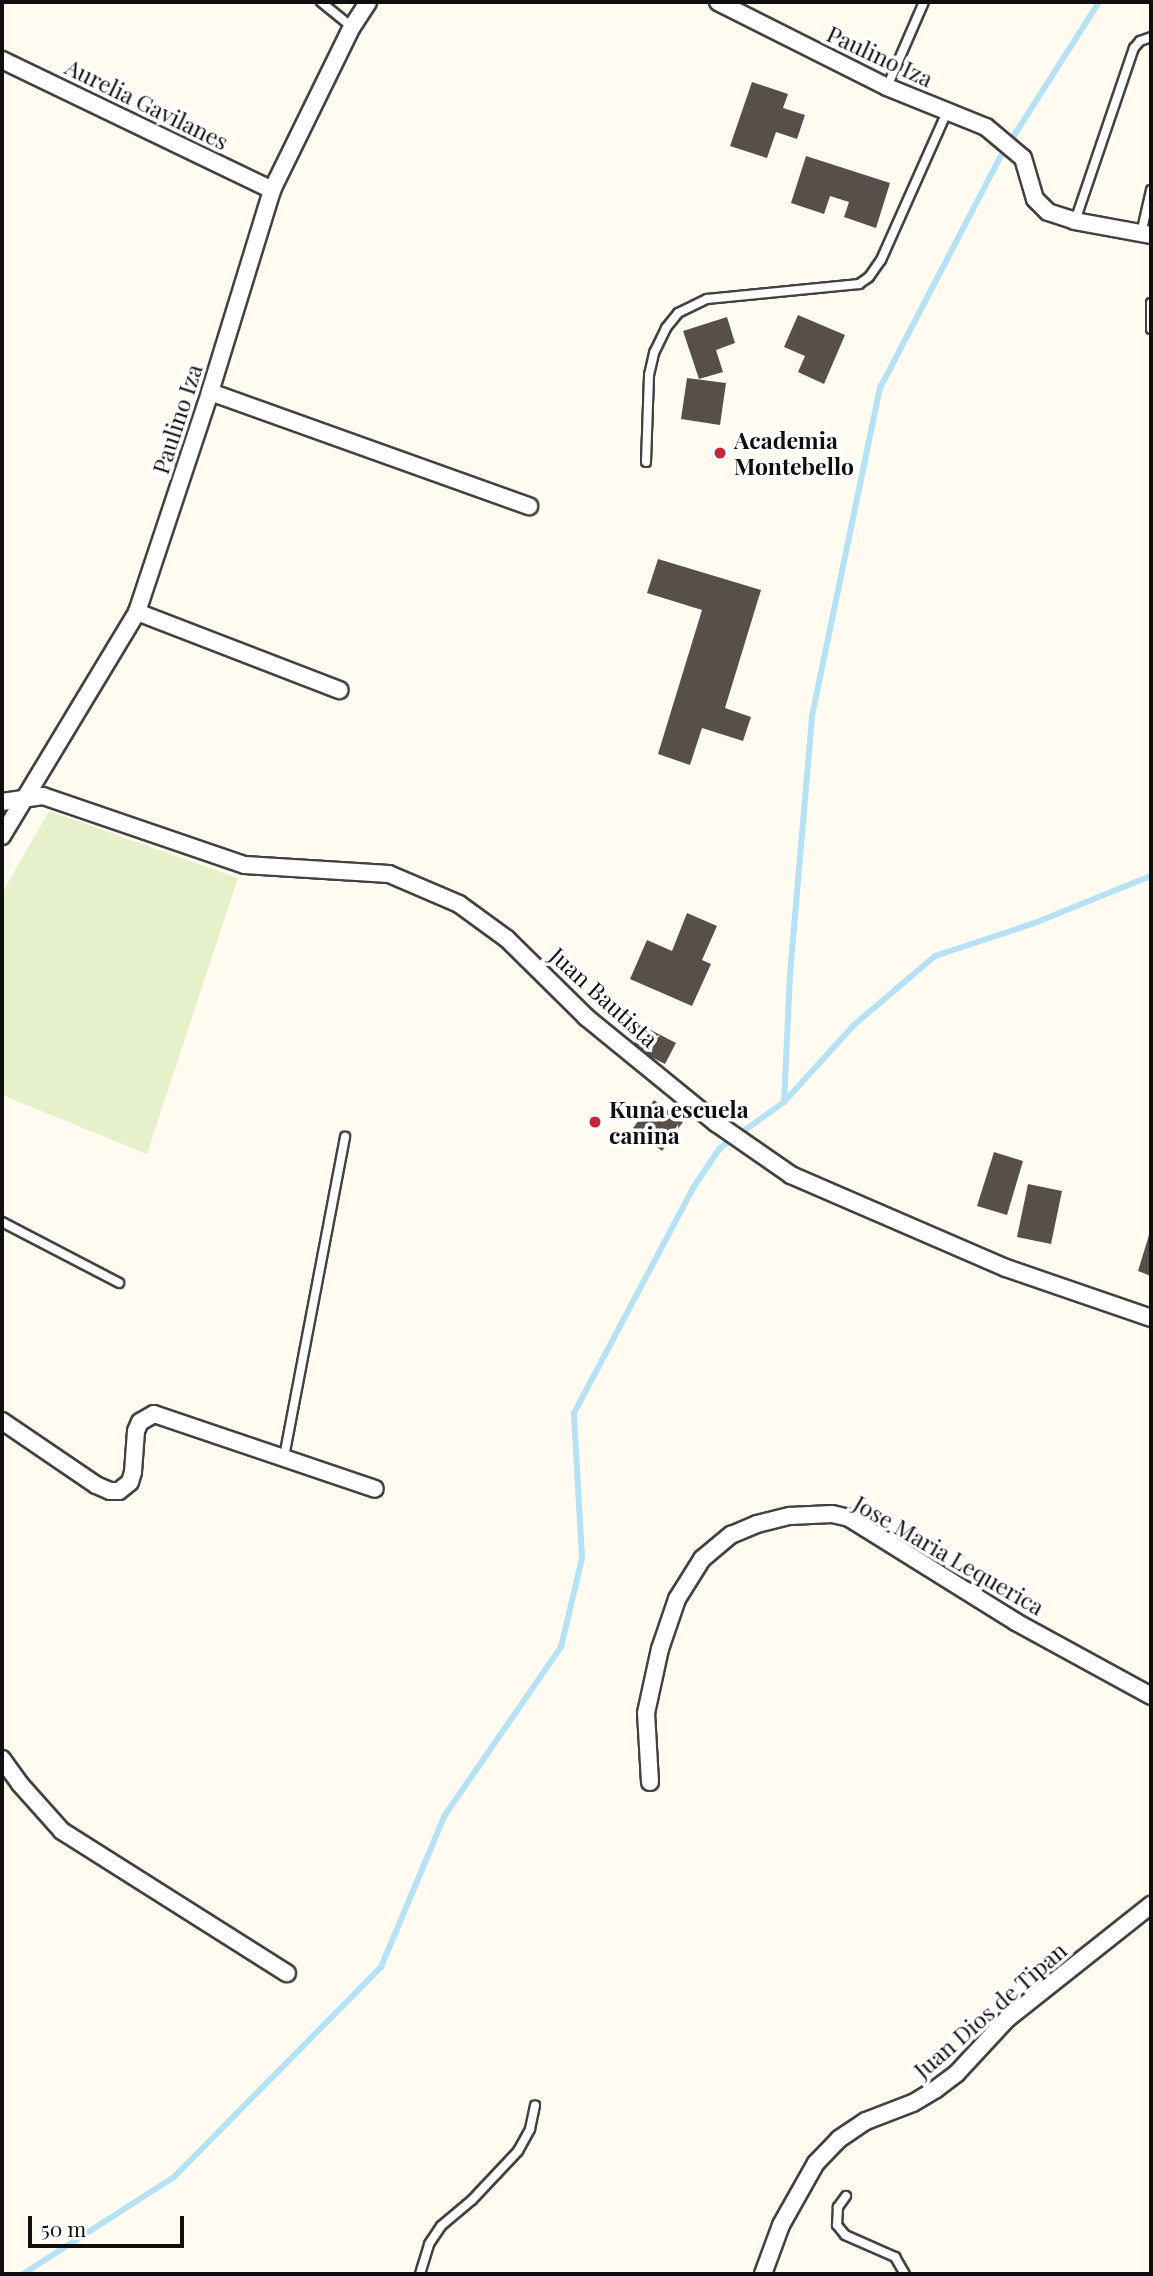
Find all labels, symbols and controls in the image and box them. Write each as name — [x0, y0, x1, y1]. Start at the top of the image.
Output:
street label: Paulino Iza — [823, 19, 937, 93]
street label: Aurelia Gavilanes — [61, 53, 233, 155]
street label: Paulino Iza — [146, 361, 208, 477]
place label: Academia Montebello — [734, 426, 854, 480]
marker: Academia Montebello — [712, 445, 728, 461]
street label: Juan Bautista — [544, 941, 664, 1053]
place label: Kuna escuela canina — [609, 1095, 749, 1149]
marker: Kuna escuela canina — [587, 1114, 603, 1130]
street label: Jose Maria Lequerica — [849, 1489, 1049, 1621]
street label: Juan Dios de Tipan — [908, 1936, 1072, 2084]
scale bar — [32, 2202, 187, 2246]
text: 50 m — [41, 2214, 86, 2242]

